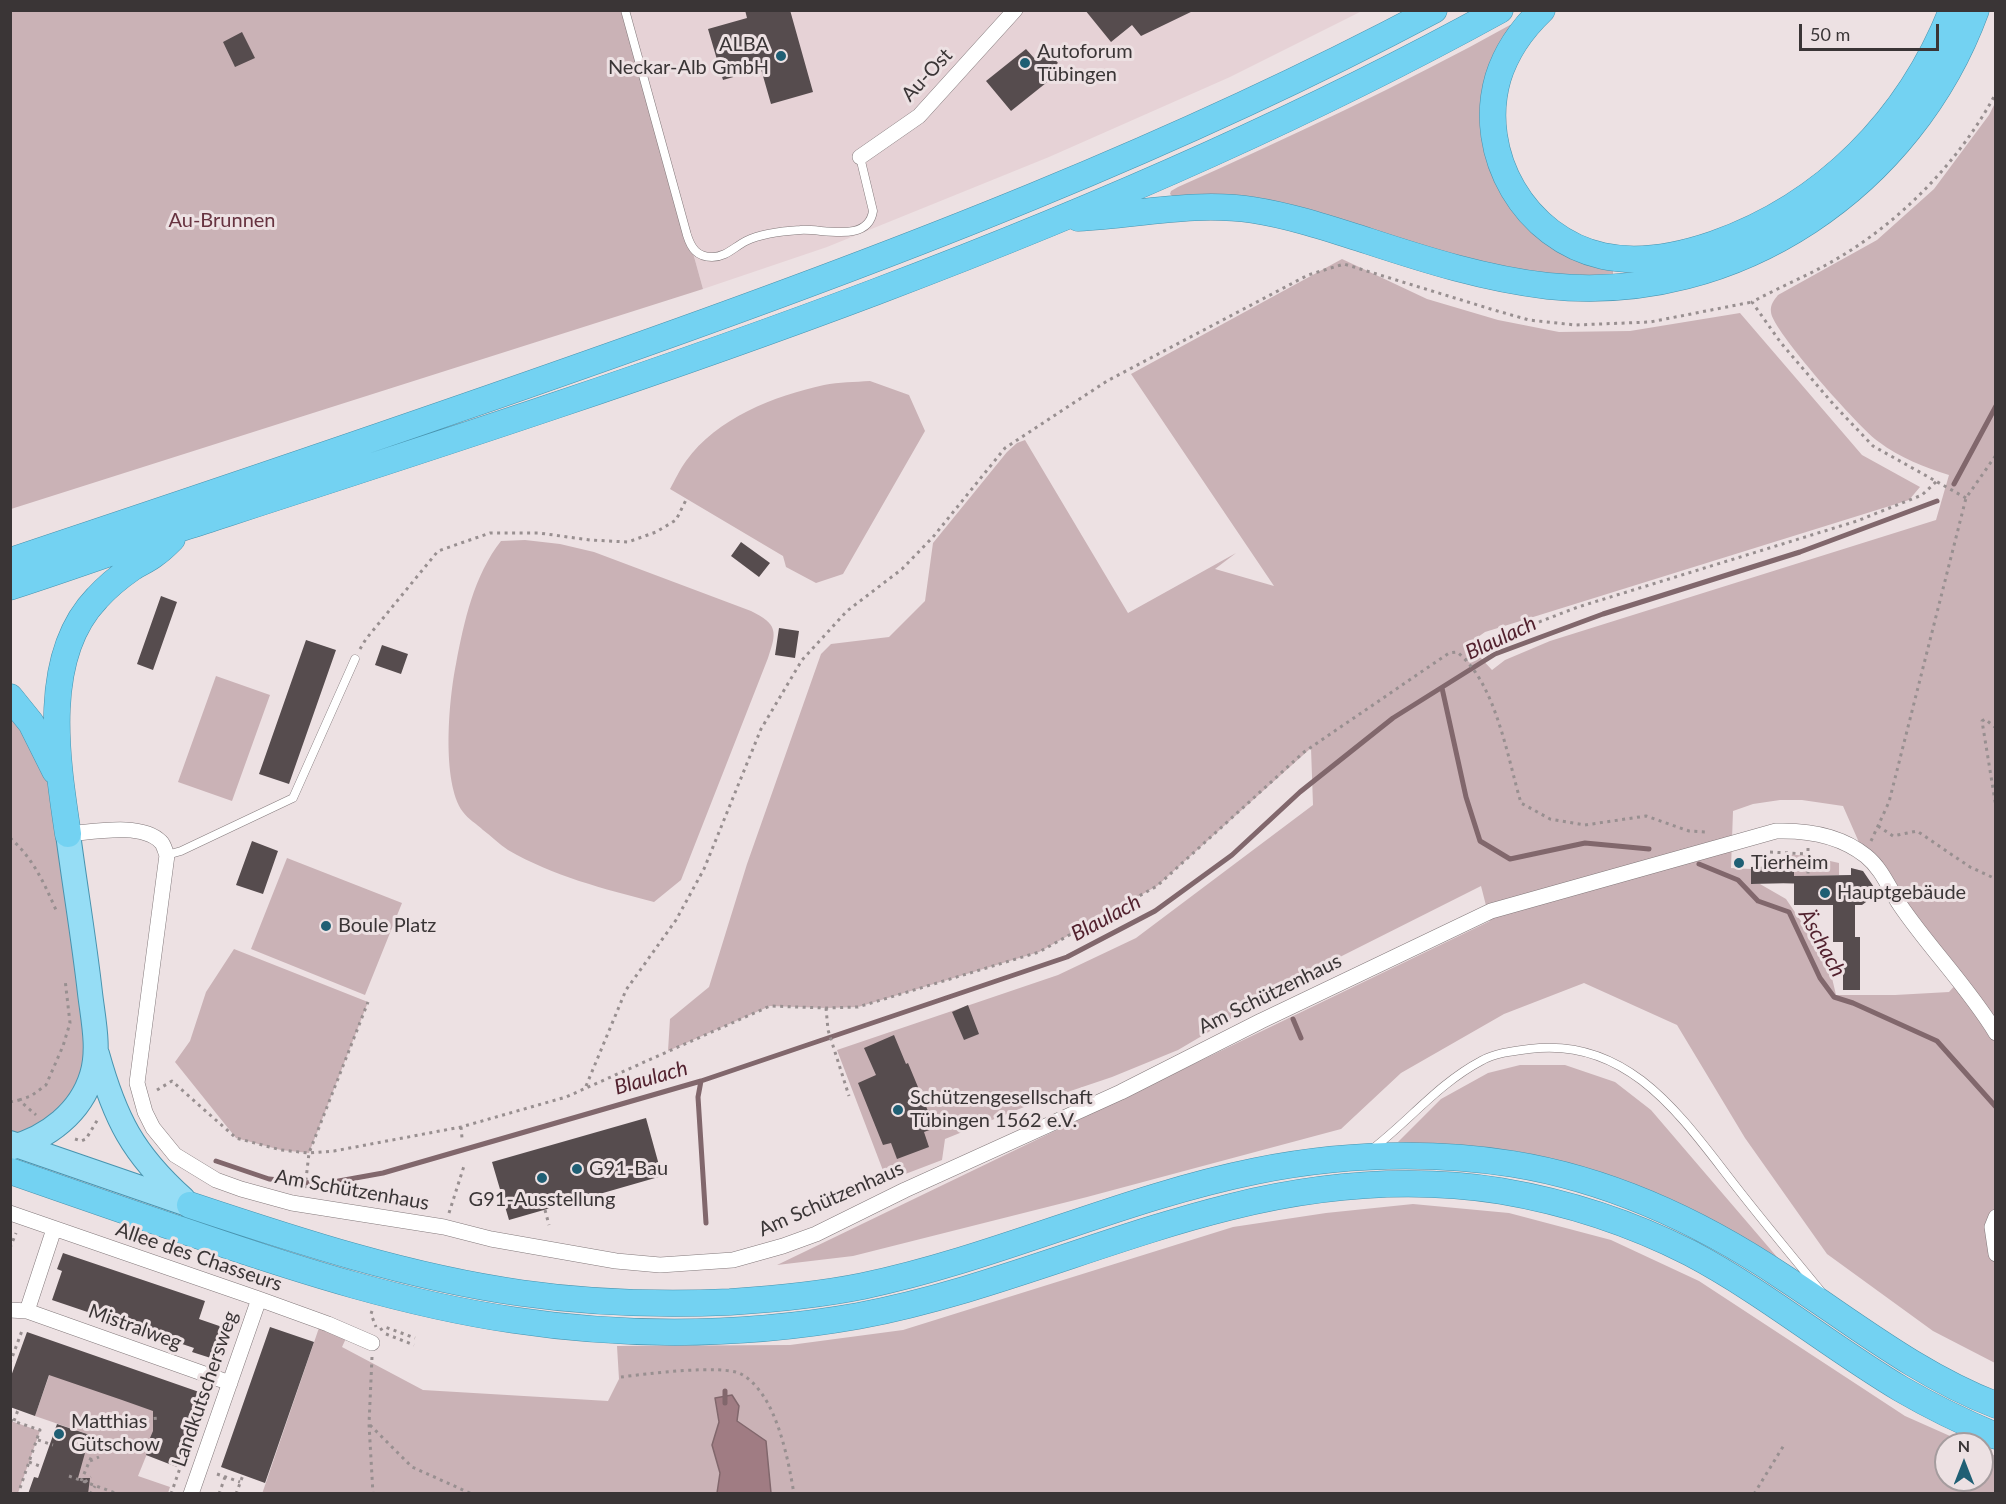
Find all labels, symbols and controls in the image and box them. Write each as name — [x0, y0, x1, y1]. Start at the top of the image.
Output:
scale bar — [1802, 12, 1942, 50]
text: 50 m — [1810, 23, 1850, 45]
place label: ALBA Neckar-Alb GmbH — [608, 33, 769, 80]
place label: Autoforum Tübingen — [1037, 40, 1133, 87]
street label: Au-Ost — [897, 44, 957, 106]
marker: ALBA Neckar-Alb GmbH — [774, 49, 788, 63]
marker: Autoforum Tübingen — [1018, 56, 1032, 70]
park label: Au-Brunnen — [168, 209, 276, 233]
water label: Blaulach — [1462, 611, 1540, 665]
place label: Tierheim — [1751, 851, 1828, 875]
marker: Tierheim — [1732, 856, 1746, 870]
place label: Hauptgebäude — [1837, 881, 1966, 905]
marker: Hauptgebäude — [1818, 886, 1832, 900]
water label: Blaulach — [1067, 889, 1145, 947]
water label: Äschach — [1793, 905, 1851, 981]
place label: Boule Platz — [338, 914, 436, 938]
marker: Boule Platz — [319, 919, 333, 933]
street label: Am Schützenhaus — [1194, 949, 1346, 1039]
water label: Blaulach — [611, 1056, 691, 1100]
place label: Schützengesellschaft Tübingen 1562 e.V. — [910, 1086, 1093, 1133]
marker: Schützengesellschaft Tübingen 1562 e.V. — [891, 1103, 905, 1117]
street label: Am Schützenhaus — [755, 1156, 907, 1242]
place label: G91-Bau — [589, 1157, 668, 1181]
marker: G91-Bau — [570, 1162, 584, 1176]
street label: Am Schützenhaus — [273, 1165, 431, 1215]
marker: G91-Ausstellung — [535, 1171, 549, 1185]
place label: G91-Ausstellung — [469, 1188, 615, 1212]
street label: Allee des Chasseurs — [113, 1217, 285, 1297]
street label: Mistralweg — [85, 1299, 185, 1355]
street label: Landkutschersweg — [167, 1308, 243, 1470]
place label: Matthias Gütschow — [71, 1410, 160, 1457]
marker: Matthias Gütschow — [52, 1427, 66, 1441]
north arrow — [1934, 1432, 1994, 1492]
text: N — [1958, 1436, 1970, 1455]

